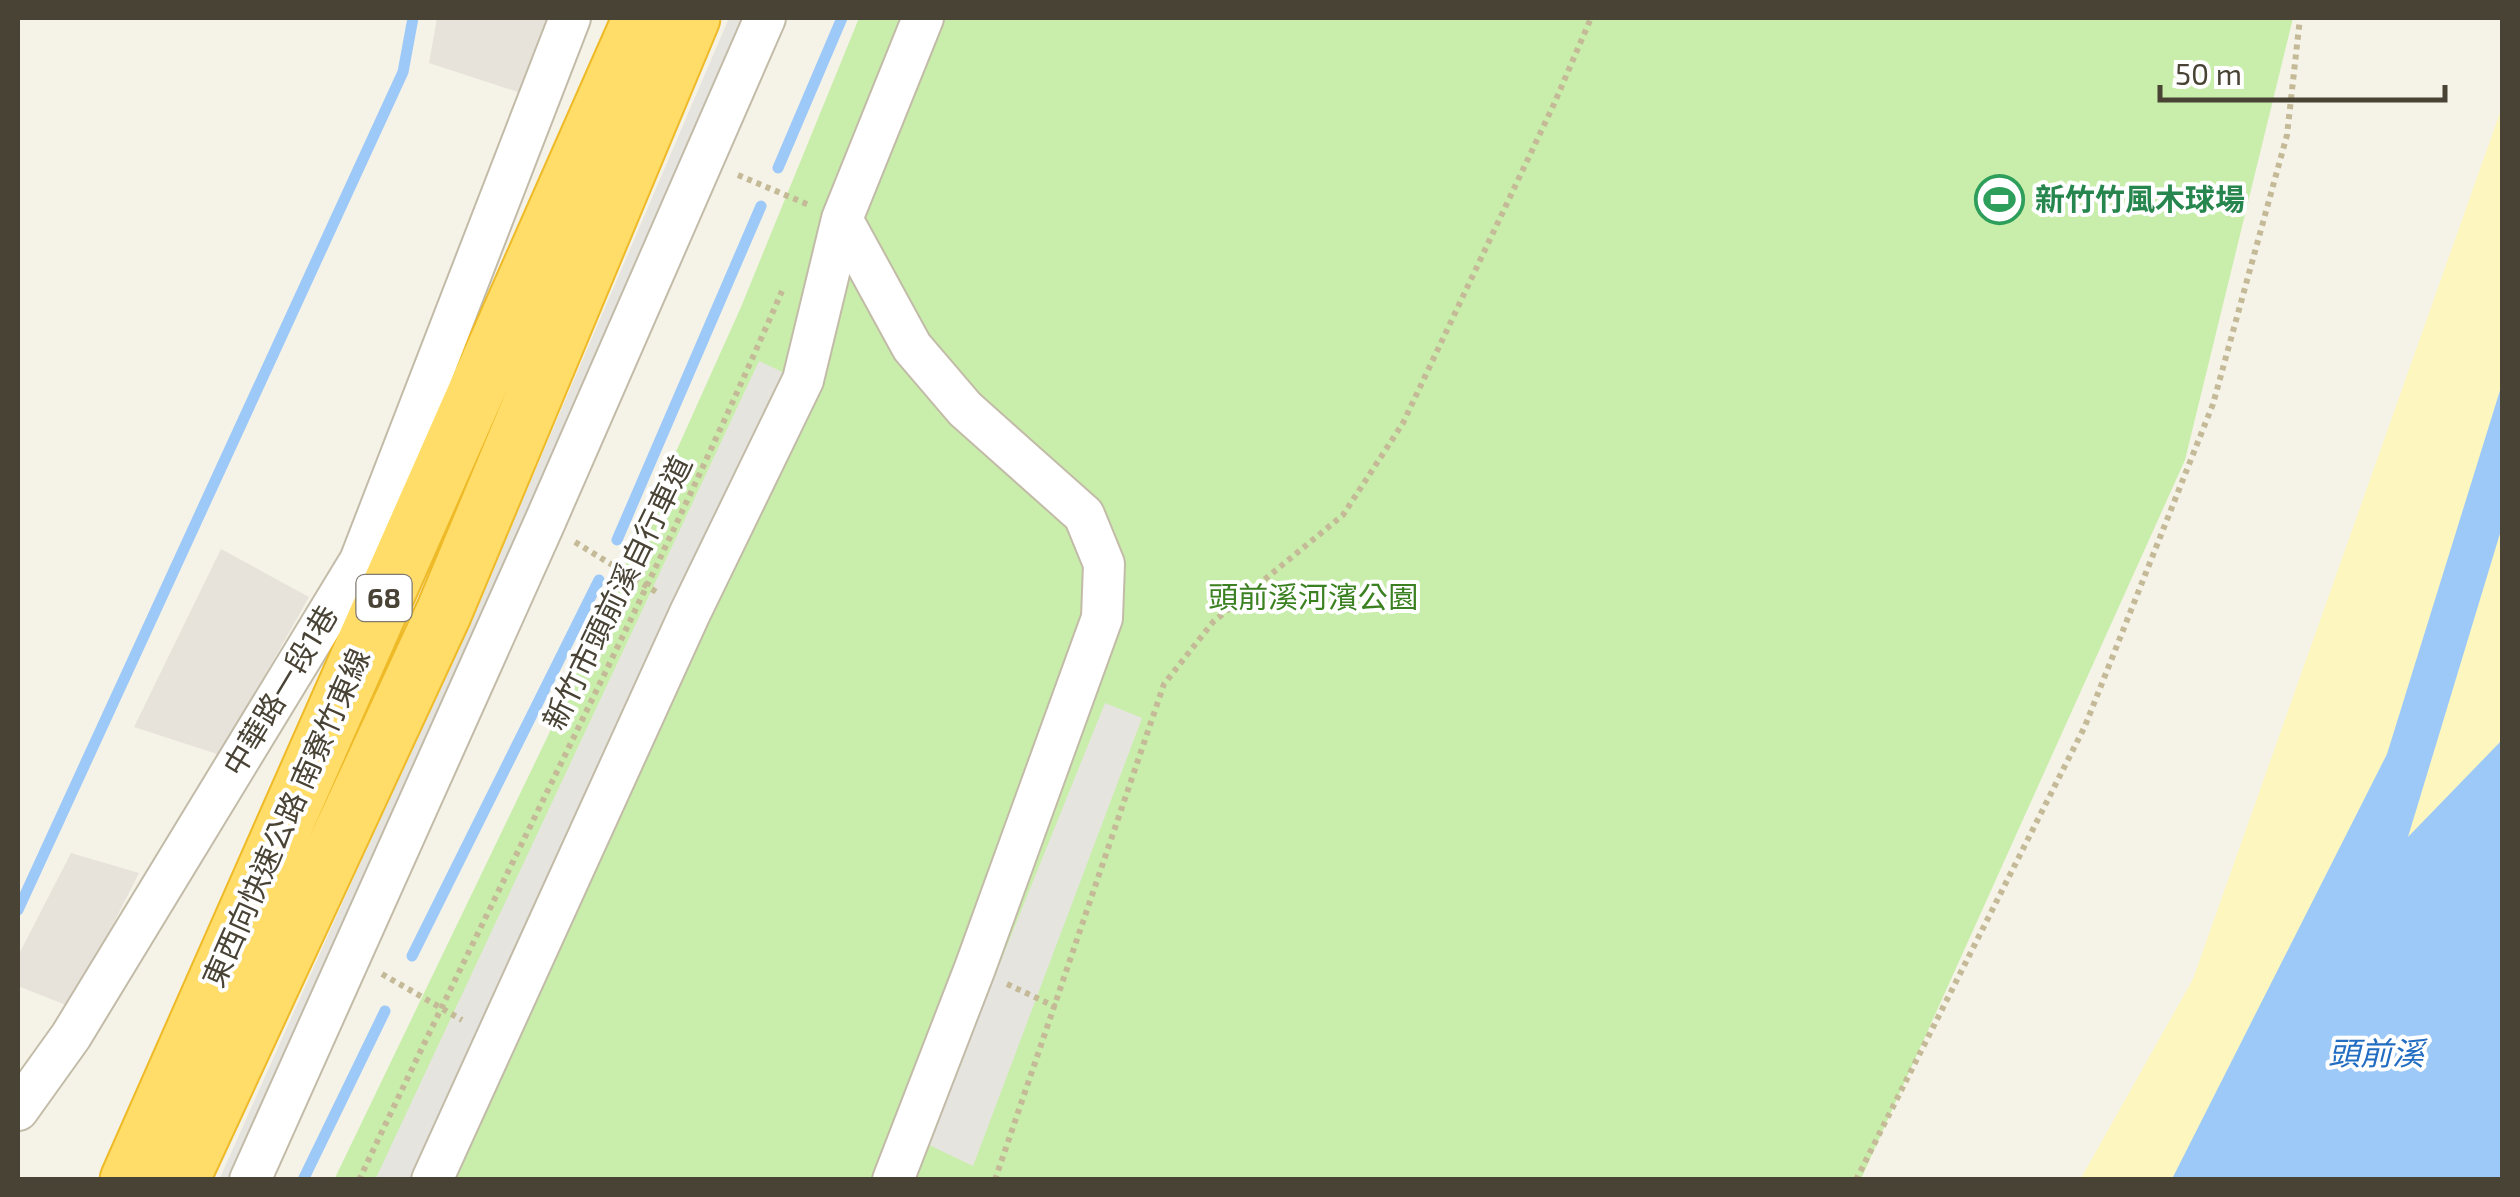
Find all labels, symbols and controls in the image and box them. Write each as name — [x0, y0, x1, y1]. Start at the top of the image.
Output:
scale bar — [2160, 40, 2445, 102]
text: 50 m — [2175, 55, 2242, 91]
sports icon: 新竹竹風木球場 — [1974, 174, 2026, 226]
place label: 新竹竹風木球場 — [2035, 180, 2245, 216]
street label: 新竹市頭前溪自行車道 — [534, 449, 698, 735]
road number: 68 — [356, 575, 412, 621]
park label: 頭前溪河濱公園 — [1208, 578, 1418, 614]
street label: 中華路一段1巷 — [214, 598, 344, 782]
street label: 東西向快速公路 南寮竹東線 — [194, 642, 376, 992]
water label: 頭前溪 — [2328, 1033, 2428, 1071]

